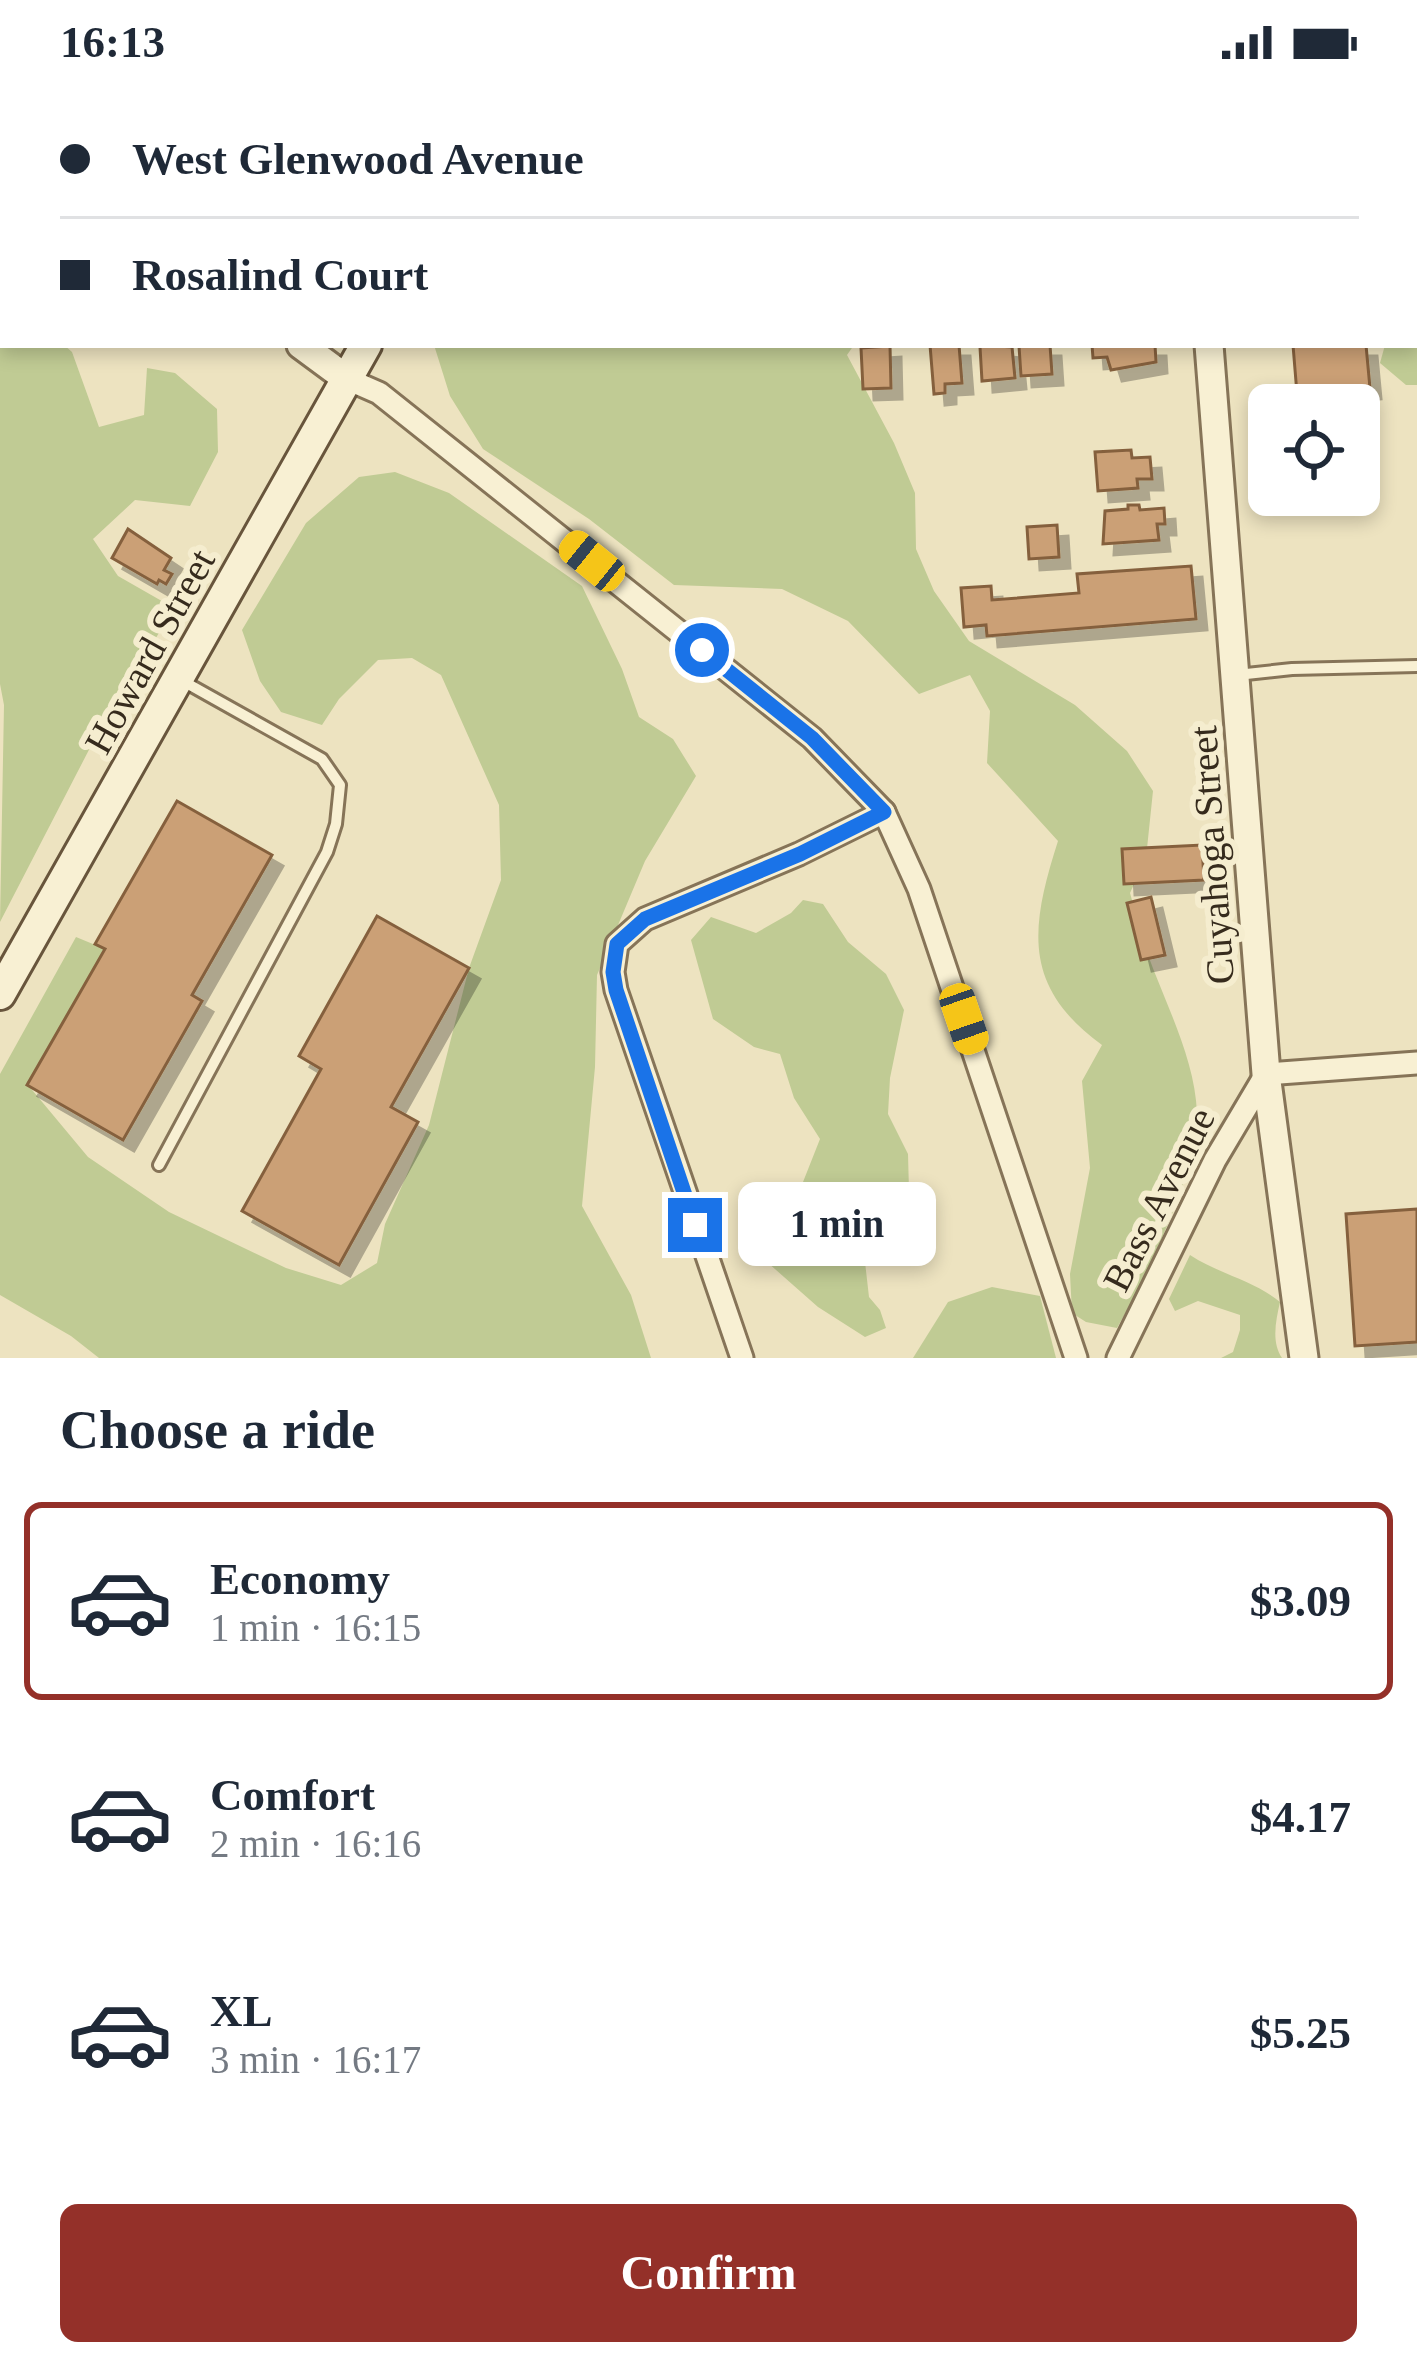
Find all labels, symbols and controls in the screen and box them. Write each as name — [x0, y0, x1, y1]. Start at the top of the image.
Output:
text: 16:13 — [60, 17, 165, 67]
text: West Glenwood Avenue — [132, 134, 584, 184]
text: Rosalind Court — [132, 250, 428, 300]
map controls — [1248, 384, 1380, 516]
button: locate — [1248, 384, 1380, 516]
car — [553, 524, 631, 598]
street label: Howard Street — [76, 542, 223, 761]
route start — [675, 623, 729, 677]
street label: Cuyahoga Street — [1181, 724, 1243, 986]
car — [935, 979, 993, 1059]
street label: Bass Avenue — [1094, 1101, 1223, 1298]
callout: 1 min — [737, 1183, 935, 1267]
route end — [668, 1198, 722, 1252]
text: 1 min — [790, 1202, 884, 1245]
text: Choose a ride — [60, 1400, 375, 1460]
icon: car — [66, 1547, 174, 1655]
text: Economy — [210, 1554, 390, 1604]
text: $3.09 — [1250, 1576, 1351, 1626]
text: 1 min · 16:15 — [210, 1606, 421, 1649]
icon: car — [66, 1763, 174, 1871]
text: Comfort — [210, 1770, 375, 1820]
text: $4.17 — [1250, 1792, 1351, 1842]
text: 2 min · 16:16 — [210, 1822, 421, 1865]
icon: car — [66, 1979, 174, 2087]
text: XL — [210, 1986, 273, 2036]
text: $5.25 — [1250, 2008, 1351, 2058]
text: 3 min · 16:17 — [210, 2038, 421, 2081]
button: Confirm — [60, 2204, 1357, 2342]

